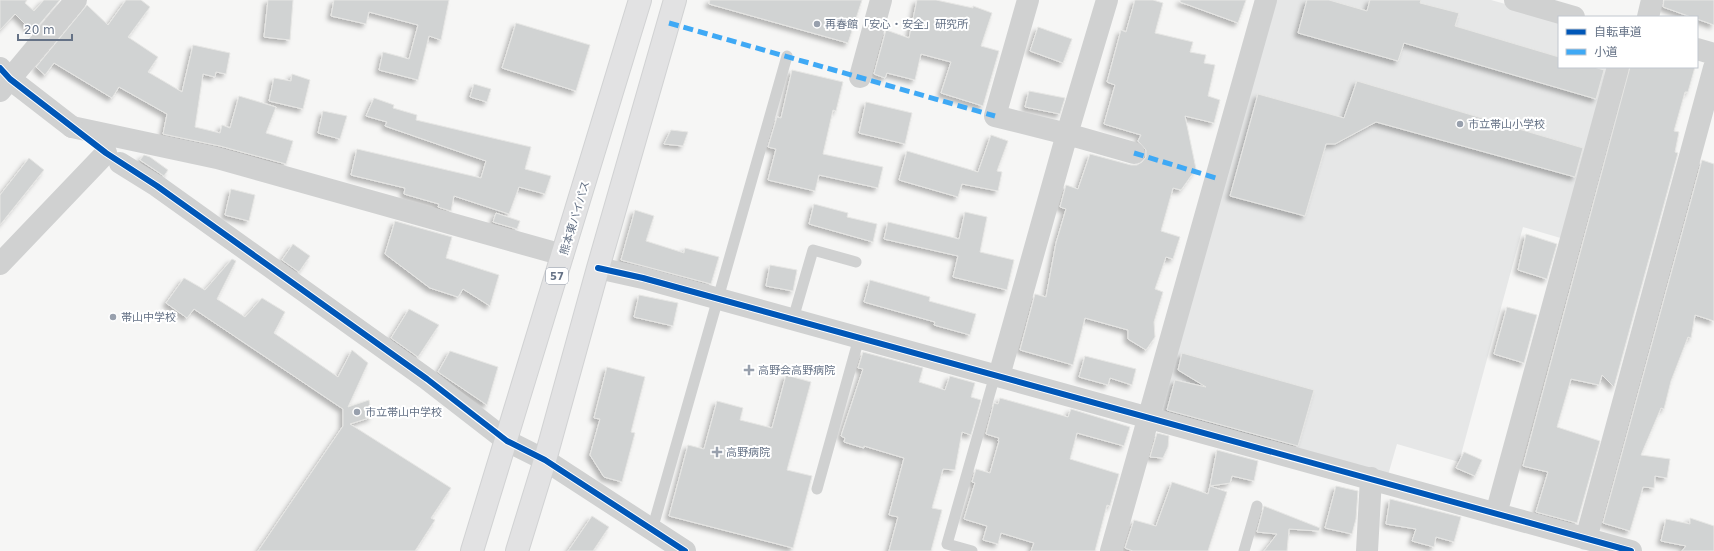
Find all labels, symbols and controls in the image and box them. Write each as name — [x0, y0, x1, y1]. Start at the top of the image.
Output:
scale bar — [18, 16, 72, 42]
legend — [1558, 16, 1698, 68]
place label: 再春館「安心・安全」研究所 — [825, 18, 969, 31]
marker: 再春館「安心・安全」研究所 — [812, 19, 822, 29]
text: 20 m — [24, 23, 55, 37]
text: 自転車道 — [1594, 25, 1642, 39]
text: 小道 — [1594, 45, 1618, 59]
place label: 市立帯山小学校 — [1468, 118, 1545, 131]
marker: 市立帯山小学校 — [1455, 119, 1465, 129]
street label: 熊本東バイパス — [558, 179, 592, 257]
road number: 57 — [546, 268, 568, 284]
place label: 帯山中学校 — [121, 311, 176, 324]
marker: 帯山中学校 — [108, 312, 118, 322]
marker: 高野会高野病院 — [743, 364, 755, 376]
place label: 高野会高野病院 — [758, 364, 835, 377]
place label: 市立帯山中学校 — [365, 406, 442, 419]
marker: 市立帯山中学校 — [352, 407, 362, 417]
marker: 高野病院 — [711, 446, 723, 458]
place label: 高野病院 — [726, 446, 770, 459]

